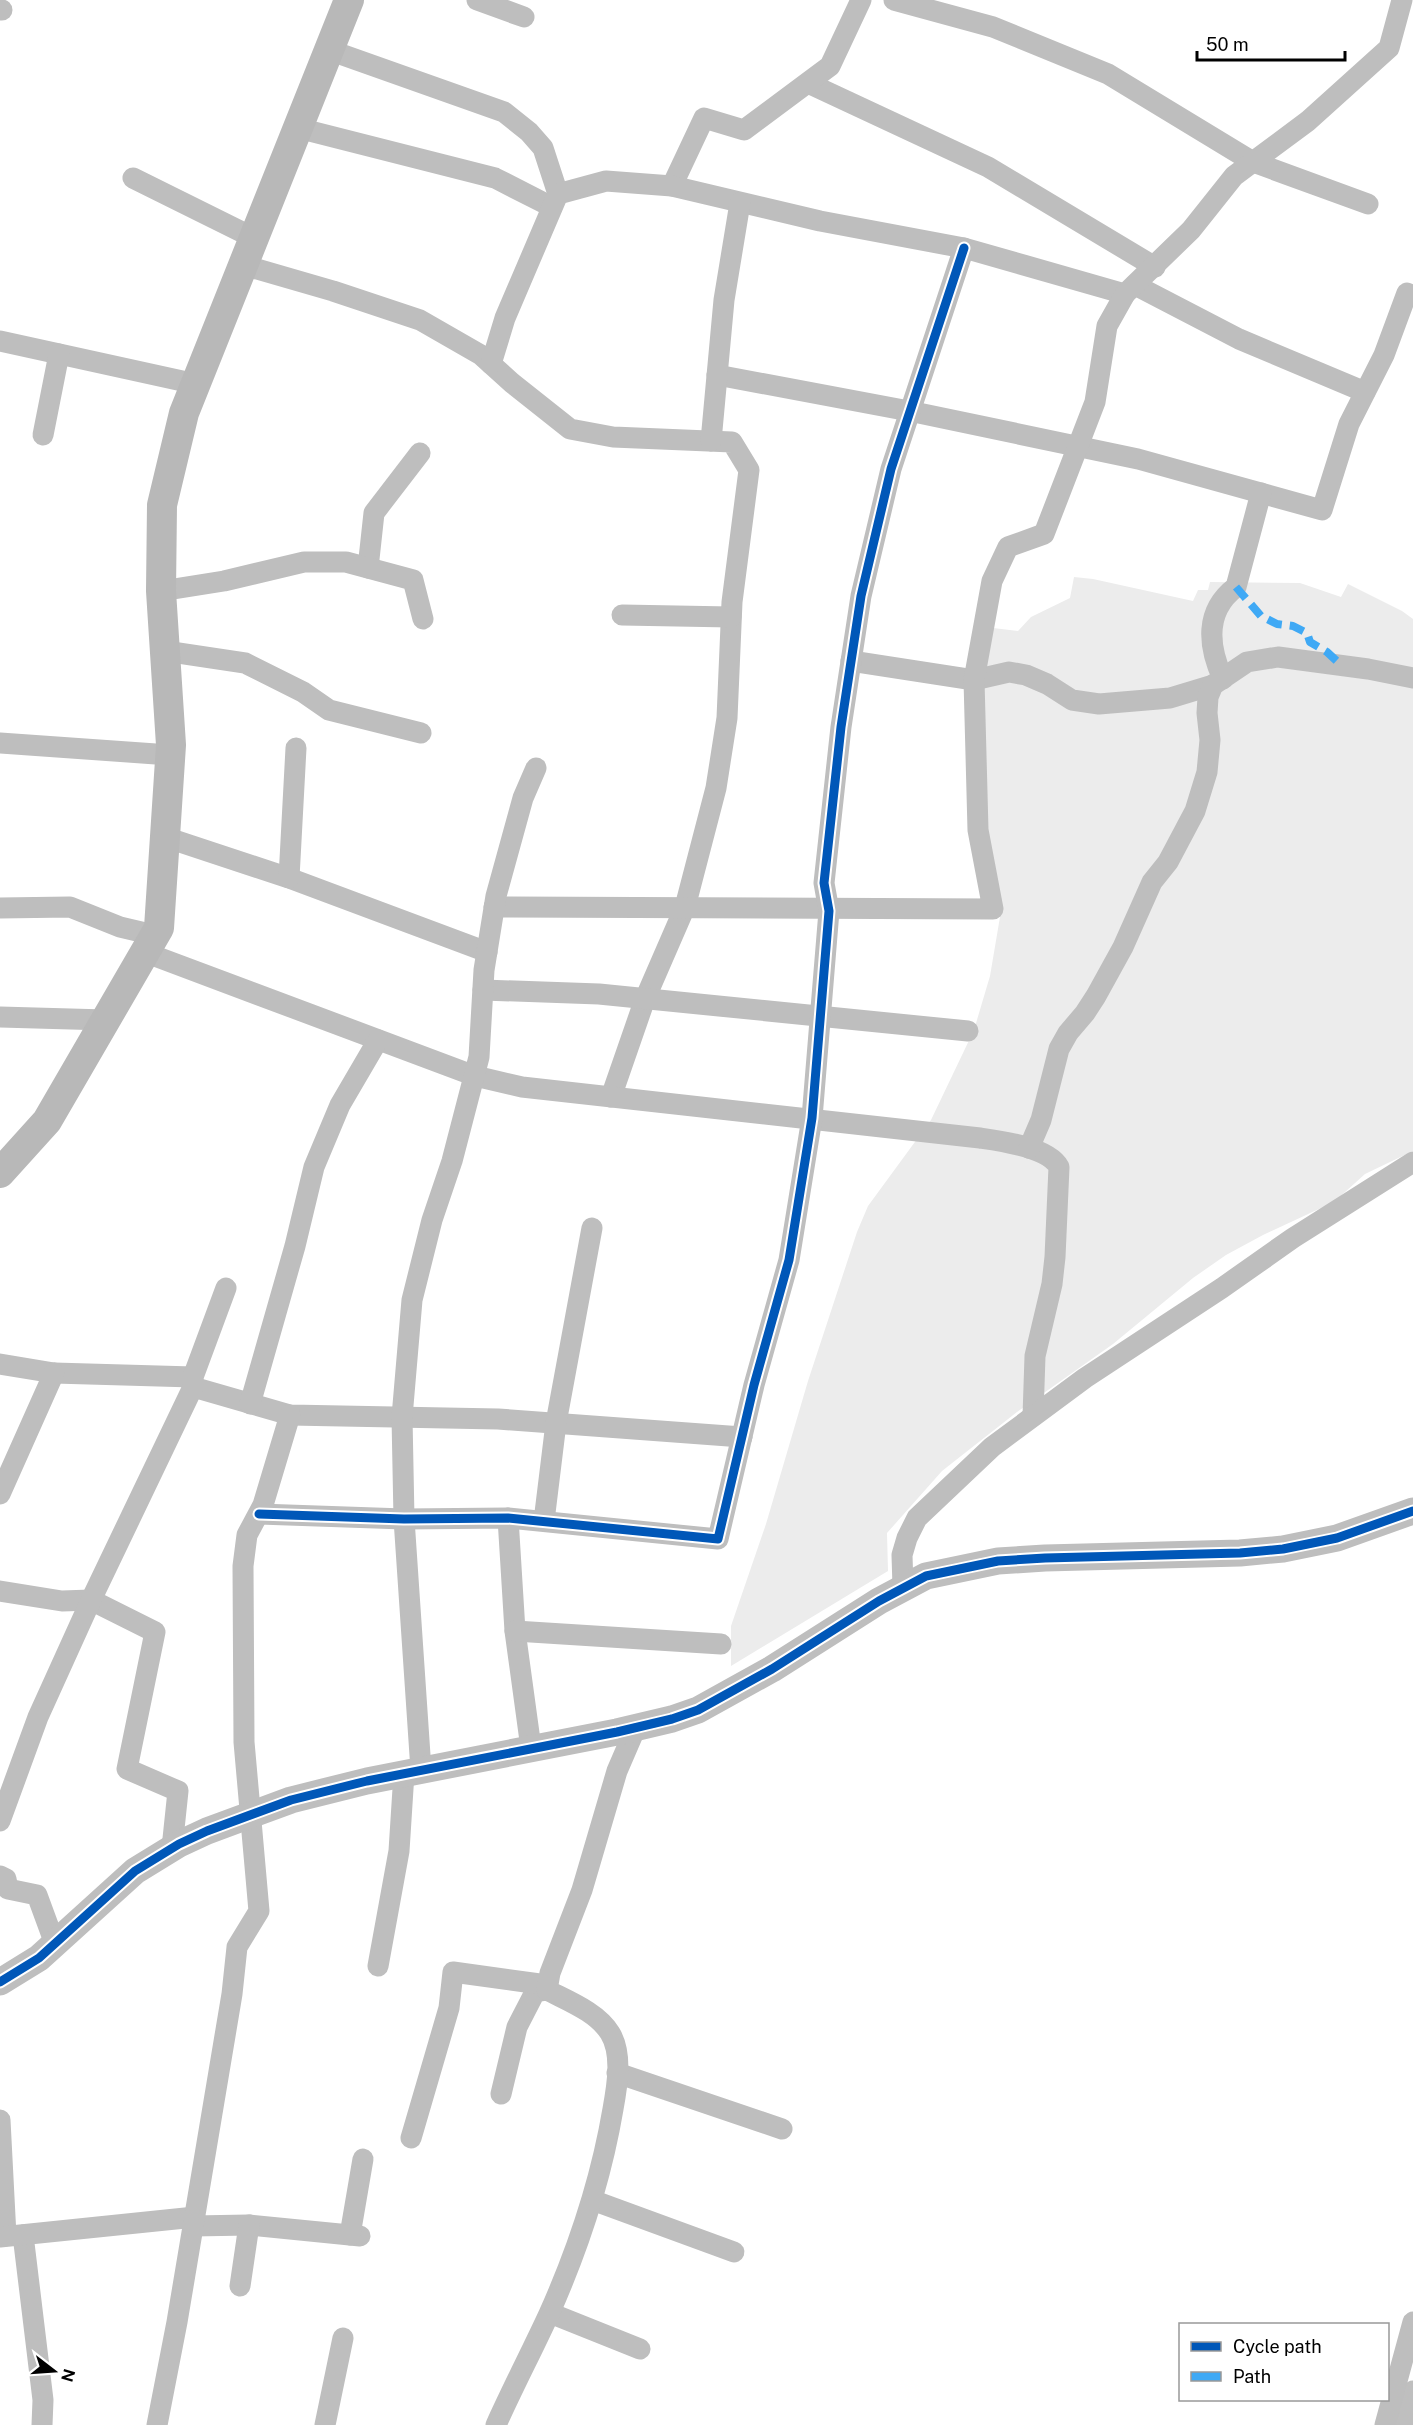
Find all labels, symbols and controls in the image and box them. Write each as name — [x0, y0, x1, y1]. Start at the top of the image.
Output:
scale bar — [1197, 24, 1346, 62]
text: 50 m — [1206, 34, 1249, 55]
legend — [1179, 2323, 1389, 2401]
text: Cycle path — [1233, 2336, 1322, 2357]
north arrow — [24, 2341, 84, 2401]
text: N — [57, 2366, 79, 2384]
text: Path — [1233, 2366, 1271, 2387]

